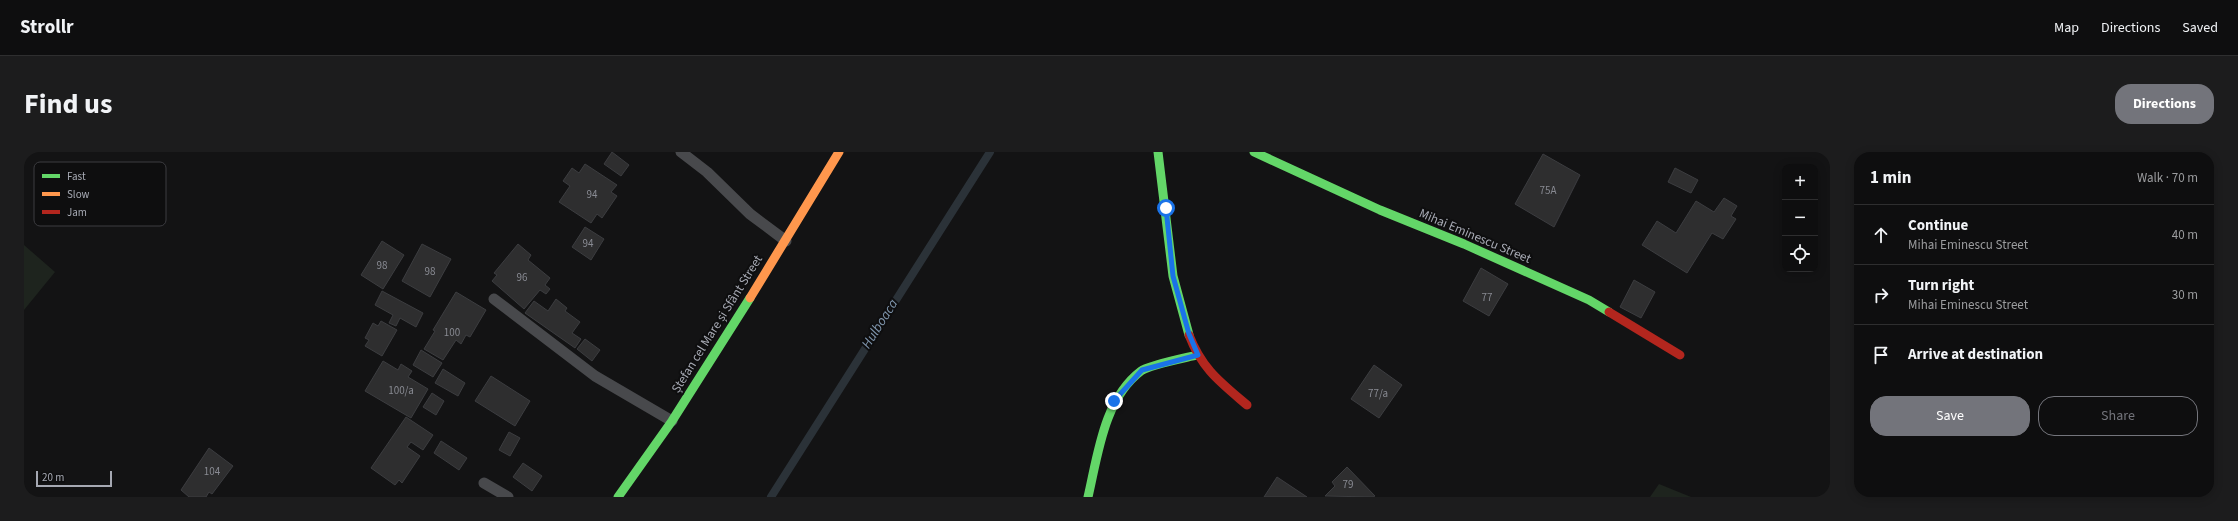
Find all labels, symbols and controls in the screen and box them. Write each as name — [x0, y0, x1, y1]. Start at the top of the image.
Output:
text: Strollr — [20, 14, 74, 41]
text: Map — [2054, 18, 2079, 38]
text: Directions — [2101, 18, 2160, 38]
text: Saved — [2182, 18, 2218, 38]
text: Find us — [24, 84, 112, 124]
button: Directions — [2115, 84, 2214, 124]
legend — [34, 162, 166, 226]
map controls — [1782, 164, 1818, 272]
button: + — [1782, 164, 1818, 200]
text: 1 min — [1870, 166, 1911, 190]
text: Fast — [67, 169, 86, 184]
text: Walk · 70 m — [2137, 169, 2198, 187]
house number: 75A — [1540, 183, 1556, 198]
text: Slow — [67, 187, 90, 202]
house number: 94 — [587, 187, 598, 202]
route start — [1157, 199, 1175, 217]
button: − — [1782, 200, 1818, 236]
street label: Mihai Eminescu Street — [1416, 204, 1534, 268]
text: Jam — [67, 205, 87, 220]
text: Continue — [1908, 215, 1968, 236]
icon: ahead — [1870, 224, 1892, 246]
text: 40 m — [2172, 226, 2198, 244]
house number: 94 — [583, 236, 594, 251]
button: locate — [1782, 236, 1818, 272]
text: Mihai Eminescu Street — [1908, 236, 2028, 254]
street label: Ștefan cel Mare și Sfânt Street — [667, 251, 767, 396]
house number: 98 — [377, 258, 388, 273]
house number: 98 — [425, 264, 436, 279]
house number: 96 — [517, 270, 528, 285]
text: Turn right — [1908, 275, 1974, 296]
icon: right — [1870, 284, 1892, 306]
text: 30 m — [2172, 286, 2198, 304]
house number: 77 — [1482, 290, 1492, 305]
water label: Hulboaca — [857, 295, 903, 353]
text: Mihai Eminescu Street — [1908, 296, 2028, 314]
house number: 100 — [444, 325, 460, 340]
icon: arrive — [1870, 344, 1892, 366]
text: Arrive at destination — [1908, 344, 2043, 365]
house number: 100/a — [388, 383, 414, 398]
house number: 77/a — [1368, 386, 1388, 401]
route end — [1105, 392, 1123, 410]
button: Save — [1870, 396, 2030, 436]
button: Share — [2038, 396, 2198, 436]
house number: 104 — [204, 464, 221, 479]
scale bar — [36, 469, 112, 488]
text: 20 m — [42, 470, 64, 485]
house number: 79 — [1343, 477, 1353, 492]

